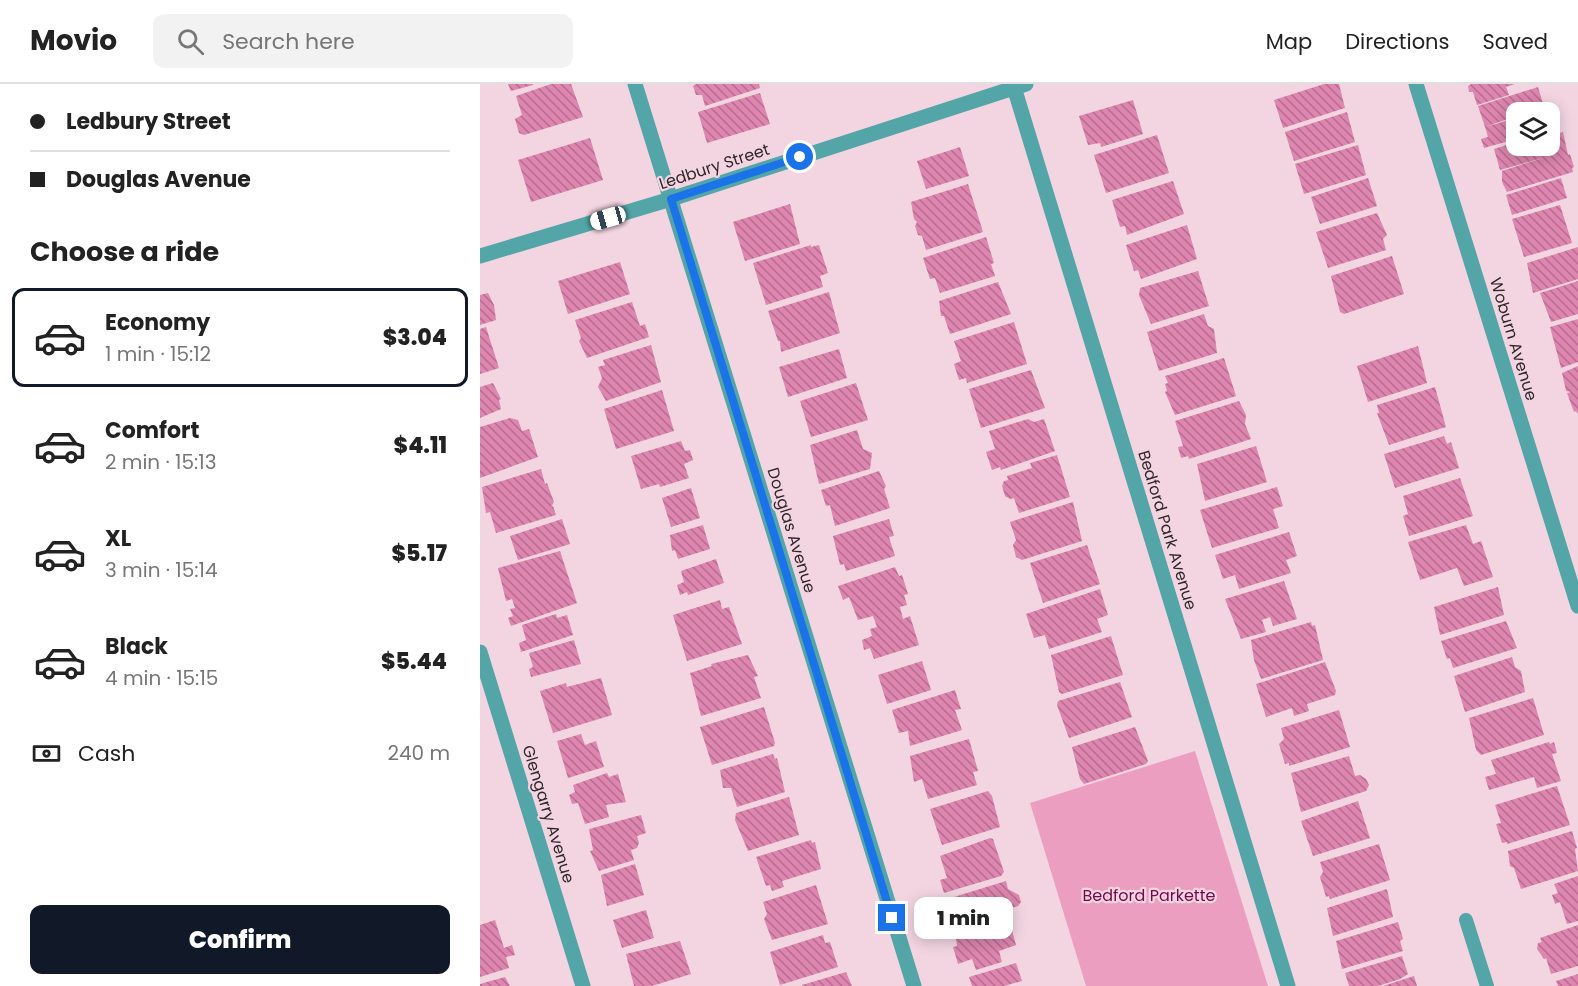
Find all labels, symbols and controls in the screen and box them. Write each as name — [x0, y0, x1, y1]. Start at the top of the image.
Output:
search box — [153, 14, 573, 68]
text: Movio — [30, 21, 117, 60]
icon: search — [174, 25, 207, 58]
text: Search here — [222, 26, 355, 57]
text: Map — [1266, 27, 1312, 56]
text: Directions — [1345, 27, 1449, 56]
text: Saved — [1482, 27, 1548, 56]
map controls — [1506, 102, 1560, 156]
button: layers — [1506, 102, 1560, 156]
text: Ledbury Street — [66, 106, 231, 137]
street label: Ledbury Street — [656, 138, 772, 195]
route start — [786, 143, 813, 170]
text: Douglas Avenue — [66, 164, 251, 195]
car — [588, 204, 628, 232]
text: Choose a ride — [30, 233, 219, 270]
street label: Woburn Avenue — [1484, 275, 1543, 404]
text: Economy — [105, 307, 210, 338]
icon: car — [33, 311, 87, 365]
text: $3.04 — [383, 322, 447, 353]
text: 1 min · 15:12 — [105, 340, 211, 368]
text: Comfort — [105, 415, 199, 446]
icon: car — [33, 419, 87, 473]
text: $4.11 — [394, 430, 447, 461]
text: 2 min · 15:13 — [105, 448, 216, 476]
street label: Bedford Park Avenue — [1132, 448, 1203, 613]
street label: Douglas Avenue — [762, 465, 822, 596]
text: XL — [105, 523, 131, 554]
icon: car — [33, 527, 87, 581]
text: $5.17 — [391, 538, 447, 569]
text: 3 min · 15:14 — [105, 556, 218, 584]
text: Black — [105, 631, 168, 662]
icon: car — [33, 635, 87, 689]
text: $5.44 — [381, 646, 447, 677]
text: 4 min · 15:15 — [105, 664, 218, 692]
icon: cash — [30, 737, 63, 770]
text: Cash — [78, 738, 135, 769]
text: 240 m — [387, 739, 450, 767]
street label: Glengarry Avenue — [517, 742, 581, 886]
park label: Bedford Parkette — [1083, 884, 1216, 907]
callout: 1 min — [913, 897, 1012, 939]
route end — [878, 904, 905, 931]
text: 1 min — [937, 904, 990, 932]
button: Confirm — [30, 905, 450, 974]

